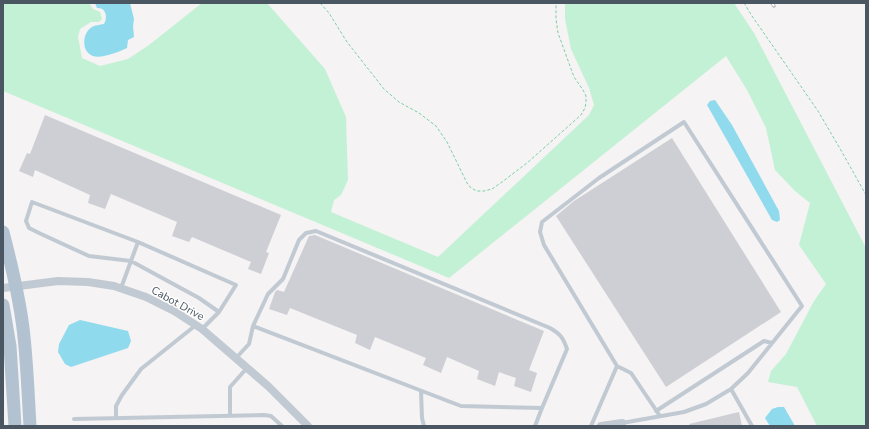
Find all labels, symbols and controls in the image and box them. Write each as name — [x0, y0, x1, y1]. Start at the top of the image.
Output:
street label: Cabot Drive — [149, 283, 207, 324]

